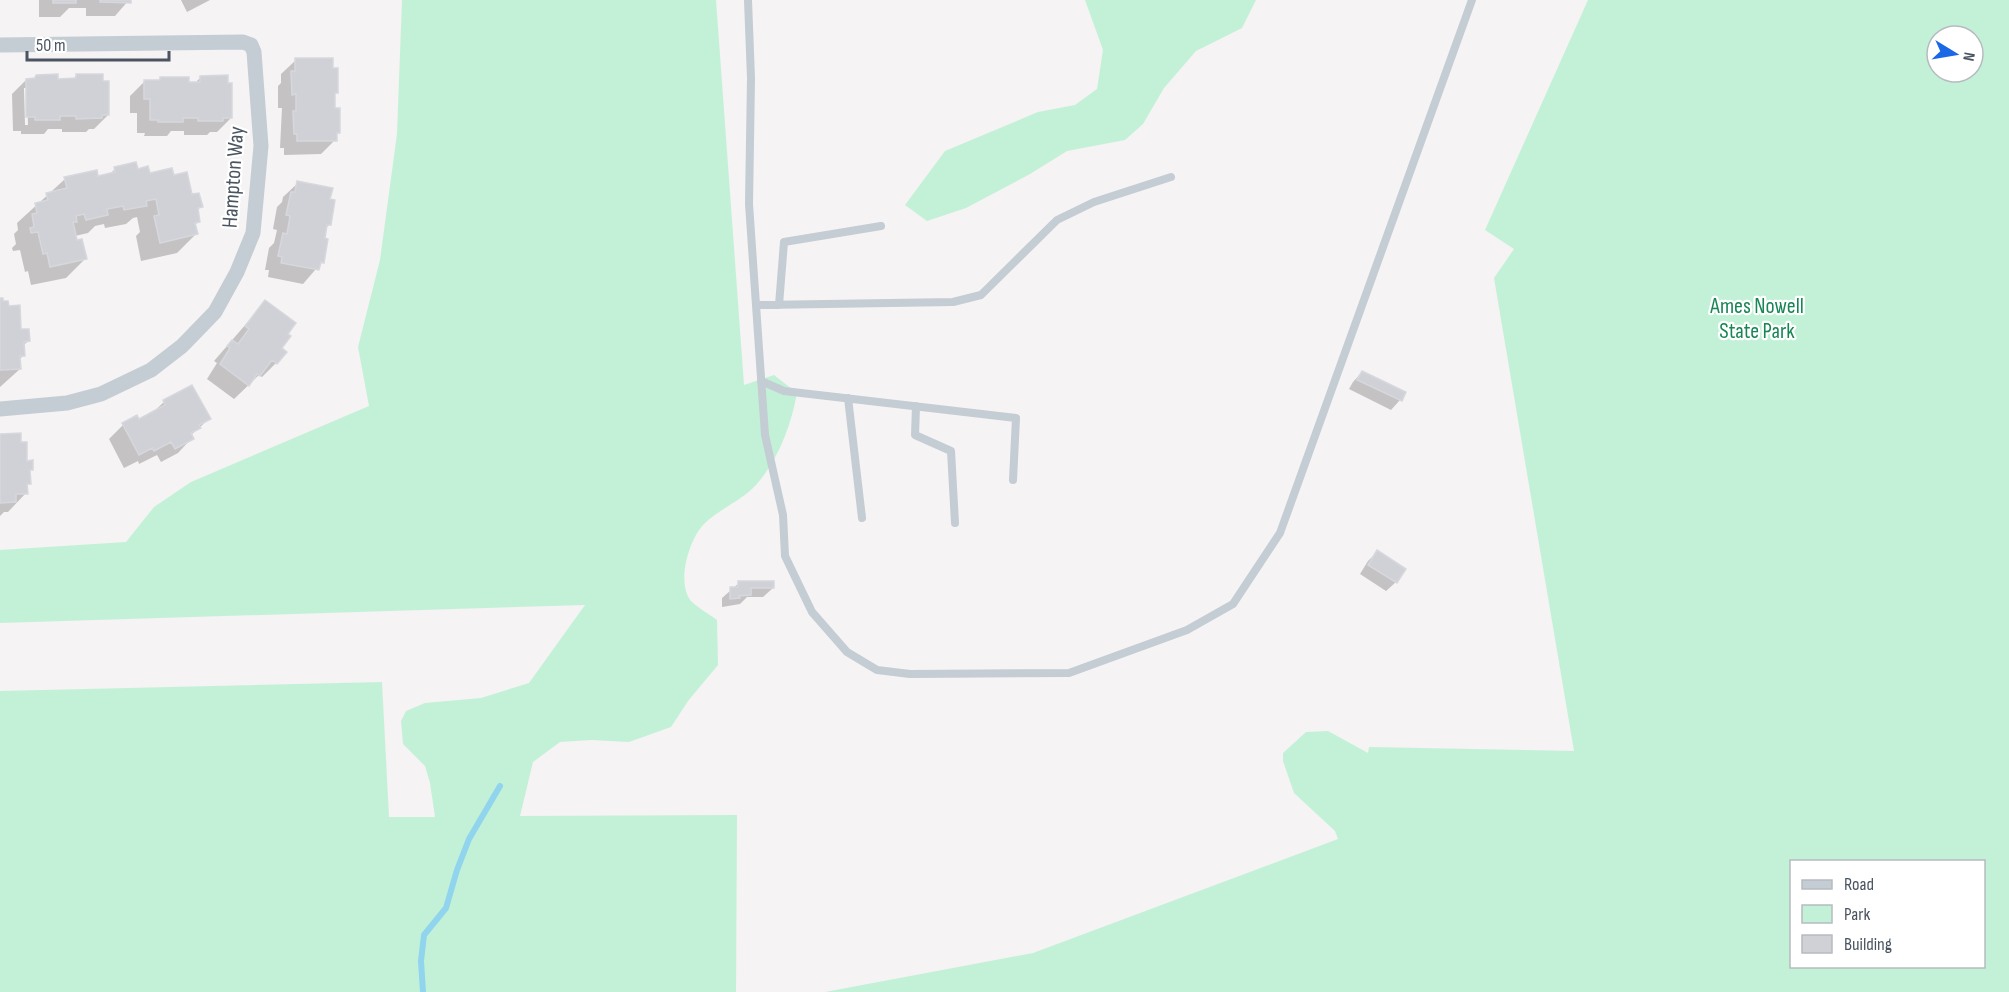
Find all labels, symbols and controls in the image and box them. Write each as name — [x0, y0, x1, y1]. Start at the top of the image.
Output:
scale bar — [27, 24, 170, 62]
north arrow — [1925, 24, 1985, 84]
text: 50 m — [36, 35, 66, 56]
text: N — [1958, 51, 1978, 63]
street label: Hampton Way — [216, 125, 251, 229]
park label: Ames Nowell State Park — [1709, 293, 1804, 345]
legend — [1790, 860, 1985, 968]
text: Road — [1844, 874, 1874, 895]
text: Park — [1844, 904, 1870, 925]
text: Building — [1844, 934, 1892, 955]

